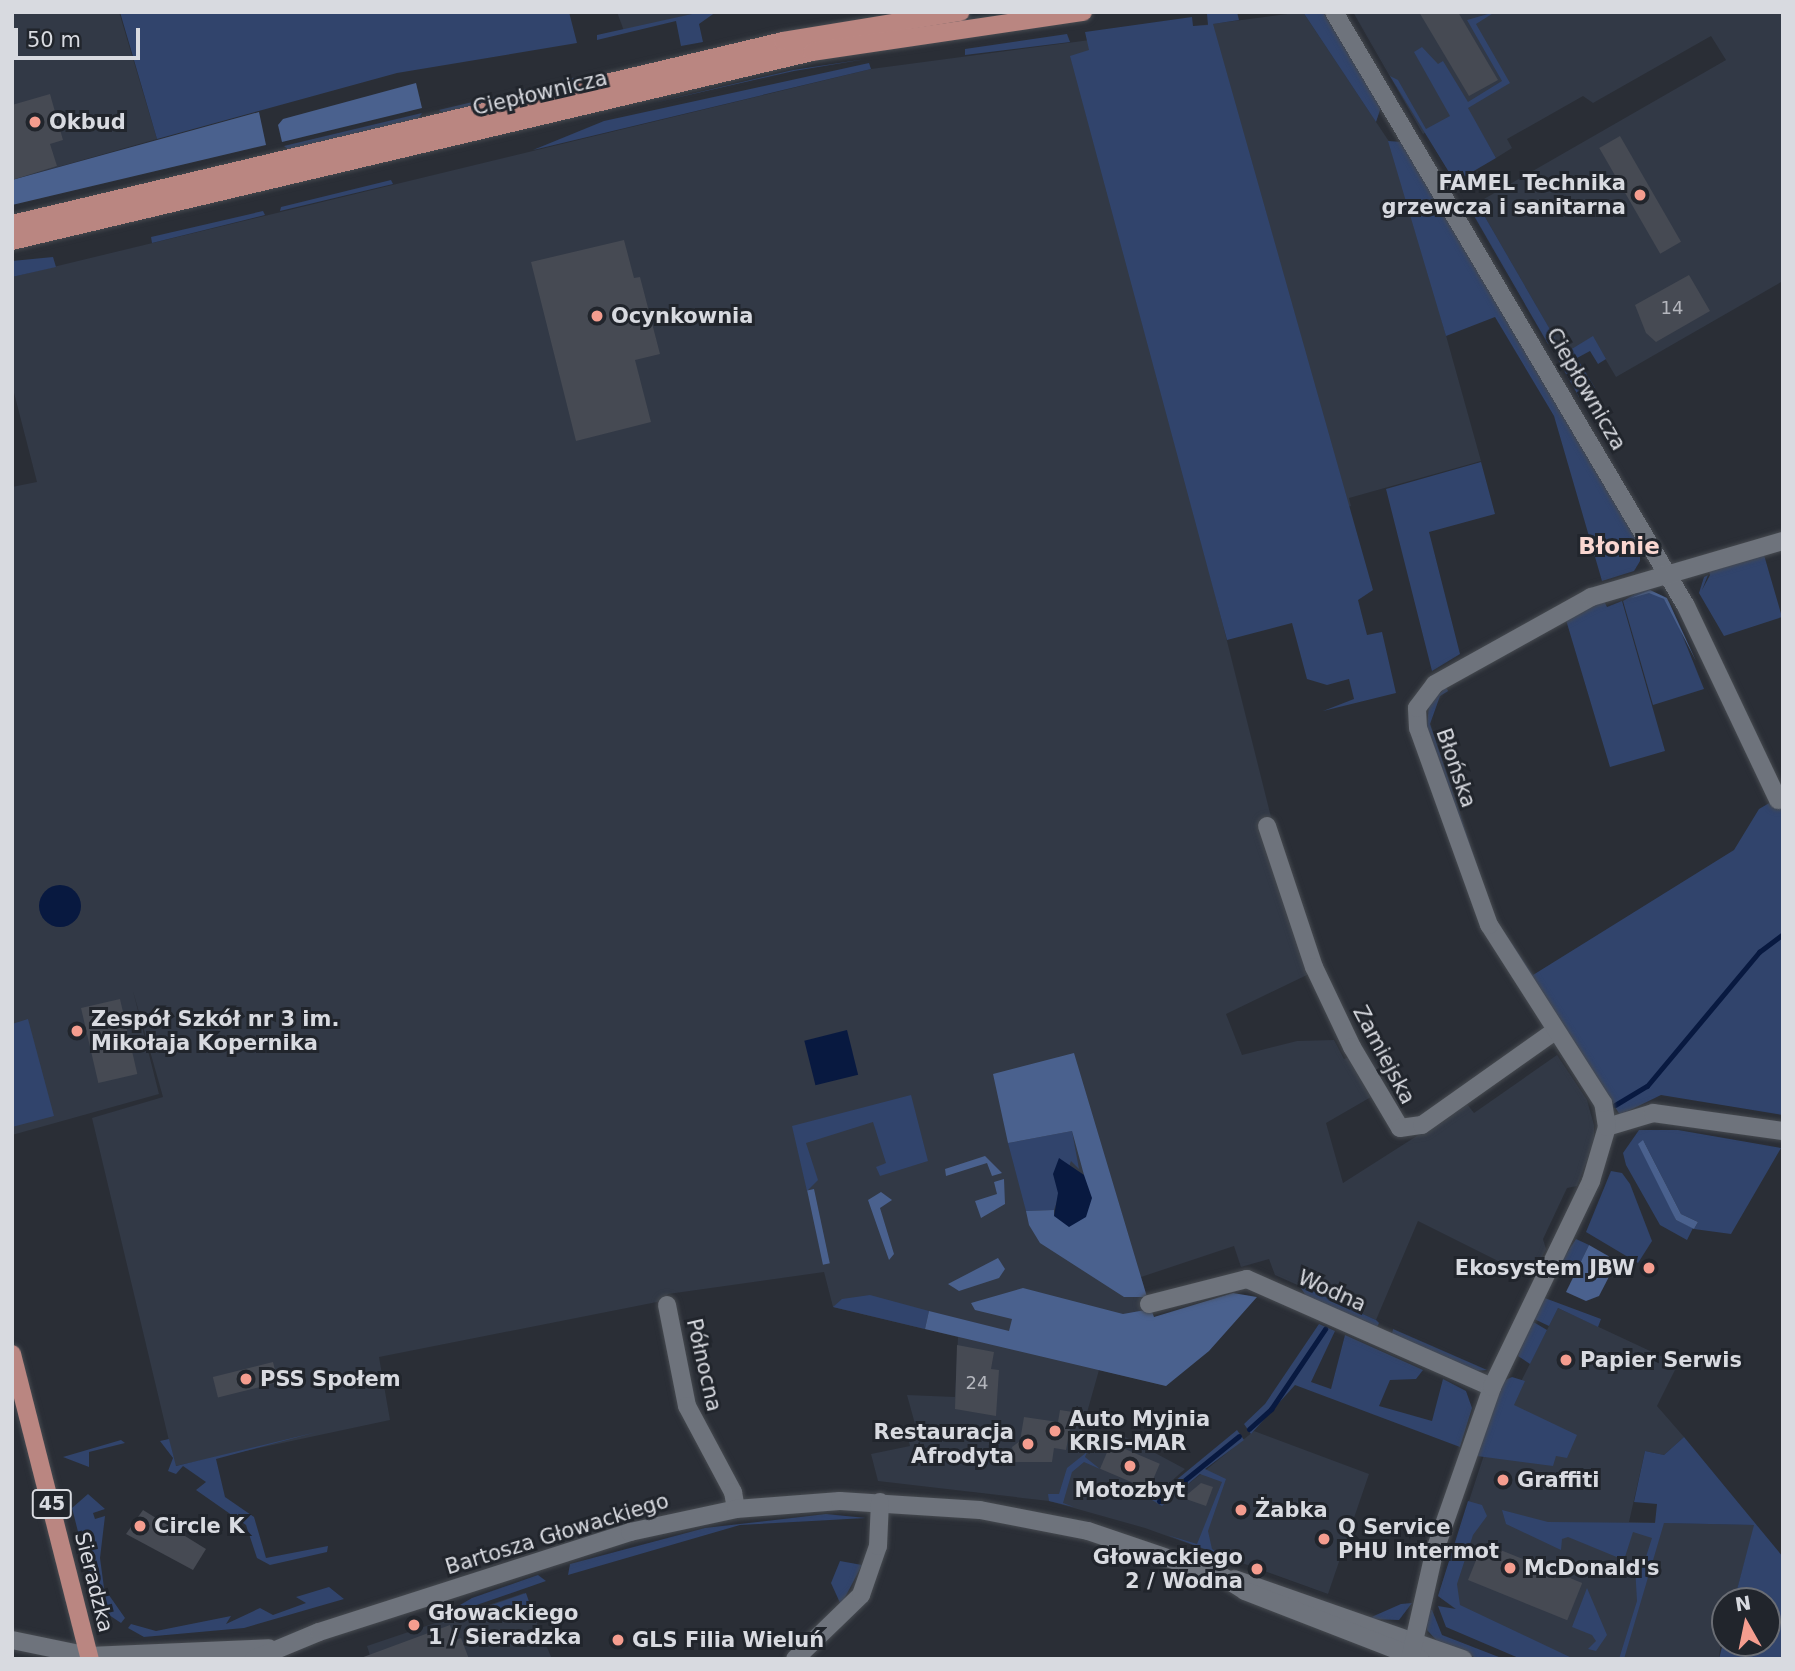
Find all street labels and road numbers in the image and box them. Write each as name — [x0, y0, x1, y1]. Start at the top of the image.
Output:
street label: Ciepłownicza — [470, 65, 610, 121]
street label: Ciepłownicza — [1541, 323, 1631, 455]
street label: Błońska — [1431, 725, 1481, 811]
street label: Zamiejska — [1348, 1001, 1420, 1109]
street label: Wodna — [1294, 1265, 1370, 1317]
street label: Północna — [681, 1316, 727, 1414]
road number: 45 — [31, 1488, 73, 1520]
street label: Bartosza Głowackiego — [442, 1488, 672, 1580]
street label: Sieradzka — [69, 1529, 119, 1635]

